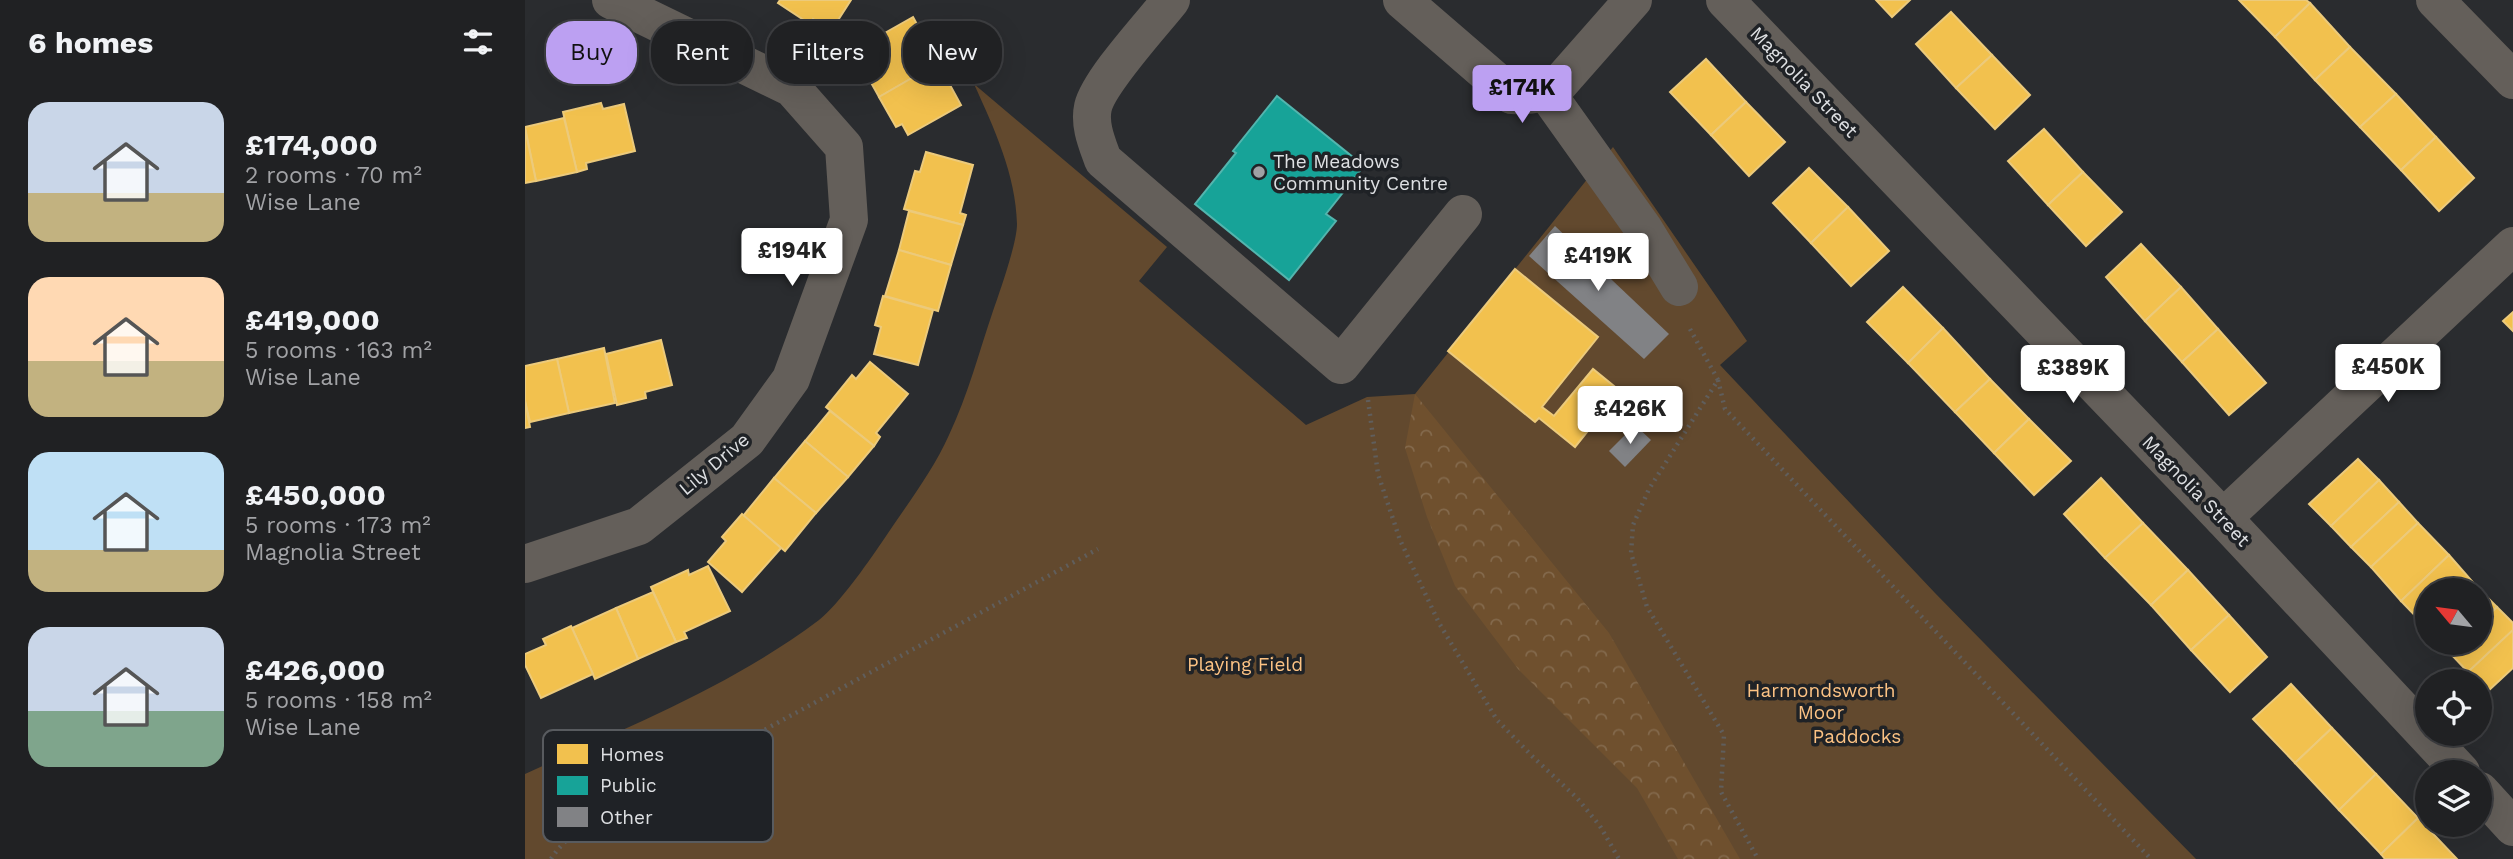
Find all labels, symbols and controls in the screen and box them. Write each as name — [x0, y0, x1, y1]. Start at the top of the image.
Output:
chip: Buy — [546, 21, 637, 84]
chip: Rent — [651, 21, 753, 84]
chip: Filters — [767, 21, 889, 84]
chip: New — [903, 21, 1002, 84]
street label: Magnolia Street — [1745, 22, 1863, 142]
icon: filters — [459, 23, 497, 61]
text: 6 homes — [28, 25, 153, 60]
pin: £174K — [1473, 66, 1571, 125]
text: £174K — [1488, 74, 1556, 101]
text: £174,000 — [245, 127, 378, 162]
icon: home — [84, 130, 168, 214]
place label: The Meadows Community Centre — [1273, 150, 1448, 195]
text: 2 rooms · 70 m² — [245, 162, 422, 189]
marker: The Meadows Community Centre — [1251, 164, 1267, 180]
text: Wise Lane — [245, 189, 361, 216]
pin: £194K — [743, 229, 841, 288]
pin: £419K — [1549, 233, 1647, 293]
text: £194K — [757, 237, 827, 264]
text: £419K — [1564, 242, 1632, 269]
text: £419,000 — [245, 302, 380, 337]
icon: home — [84, 305, 168, 389]
text: 5 rooms · 163 m² — [245, 337, 432, 364]
pin: £450K — [2339, 344, 2437, 404]
pin: £389K — [2024, 346, 2122, 405]
text: £450K — [2351, 353, 2425, 380]
text: £389K — [2037, 354, 2109, 381]
text: Wise Lane — [245, 364, 361, 391]
pin: £426K — [1581, 386, 1679, 446]
text: £426K — [1594, 395, 1666, 422]
street label: Lily Drive — [674, 428, 754, 500]
street label: Magnolia Street — [2137, 431, 2255, 551]
text: £450,000 — [245, 477, 386, 512]
icon: home — [84, 480, 168, 564]
text: 5 rooms · 173 m² — [245, 512, 431, 539]
text: Magnolia Street — [245, 539, 421, 566]
north arrow — [2415, 578, 2492, 654]
map controls — [2415, 578, 2492, 837]
text: £426,000 — [245, 652, 385, 687]
park label: Playing Field — [1187, 653, 1303, 676]
icon: home — [84, 655, 168, 739]
button: locate — [2415, 669, 2492, 746]
park label: Harmondsworth Moor — [1747, 679, 1895, 724]
text: 5 rooms · 158 m² — [245, 687, 432, 714]
text: Wise Lane — [245, 714, 361, 741]
park label: Paddocks — [1813, 725, 1901, 748]
legend — [543, 730, 773, 842]
text: Homes — [600, 743, 664, 766]
button: layers — [2415, 760, 2492, 837]
text: Public — [600, 774, 657, 797]
text: Other — [600, 806, 653, 829]

